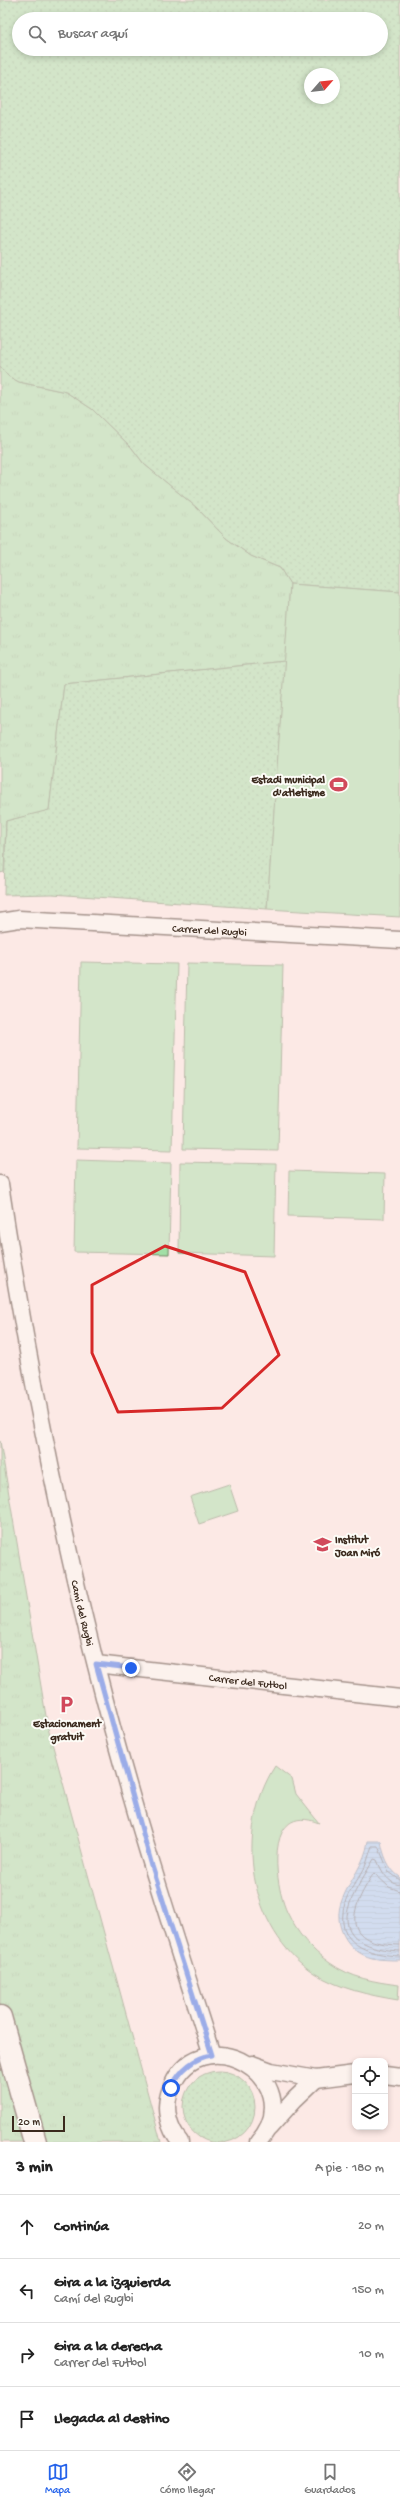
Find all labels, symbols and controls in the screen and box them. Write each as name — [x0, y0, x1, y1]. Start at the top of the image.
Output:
search box — [12, 12, 388, 56]
icon: search — [26, 23, 48, 45]
text: Buscar aquí — [58, 25, 128, 43]
north arrow — [304, 68, 340, 104]
place label: Estadi municipal d'atletisme — [250, 774, 326, 800]
sports icon: Estadi municipal d'atletisme — [328, 775, 348, 795]
street label: Carrer del Rugbi — [172, 923, 247, 940]
place label: Institut Joan Miró — [334, 1534, 380, 1560]
school or university icon: Institut Joan Miró — [312, 1535, 332, 1555]
street label: Camí del Rugbi — [67, 1579, 95, 1648]
route end — [122, 1659, 140, 1677]
street label: Carrer del Futbol — [208, 1673, 288, 1693]
parking icon: Estacionament gratuit — [57, 1695, 77, 1715]
place label: Estacionament gratuit — [32, 1718, 102, 1745]
map controls — [352, 2058, 388, 2130]
button: locate — [352, 2058, 388, 2094]
route start — [162, 2079, 180, 2097]
button: layers — [352, 2094, 388, 2130]
scale bar — [12, 2114, 65, 2133]
text: 20 m — [18, 2117, 40, 2129]
text: 3 min — [16, 2158, 53, 2178]
text: A pie · 180 m — [315, 2161, 384, 2176]
icon: ahead — [16, 2216, 38, 2238]
text: Continúa — [54, 2218, 109, 2236]
text: 20 m — [358, 2219, 384, 2234]
text: Gira a la izquierda — [54, 2274, 170, 2292]
icon: left — [16, 2280, 38, 2302]
text: 150 m — [352, 2283, 384, 2298]
text: Camí del Rugbi — [54, 2292, 134, 2307]
text: Gira a la derecha — [54, 2338, 162, 2356]
icon: right — [16, 2344, 38, 2366]
text: 10 m — [359, 2347, 384, 2362]
text: Carrer del Futbol — [54, 2356, 147, 2371]
icon: arrive — [16, 2408, 38, 2430]
text: Llegada al destino — [54, 2410, 170, 2428]
tab: Mapa — [45, 2461, 70, 2497]
tab: Cómo llegar — [160, 2461, 214, 2497]
tab: Guardados — [304, 2461, 355, 2497]

